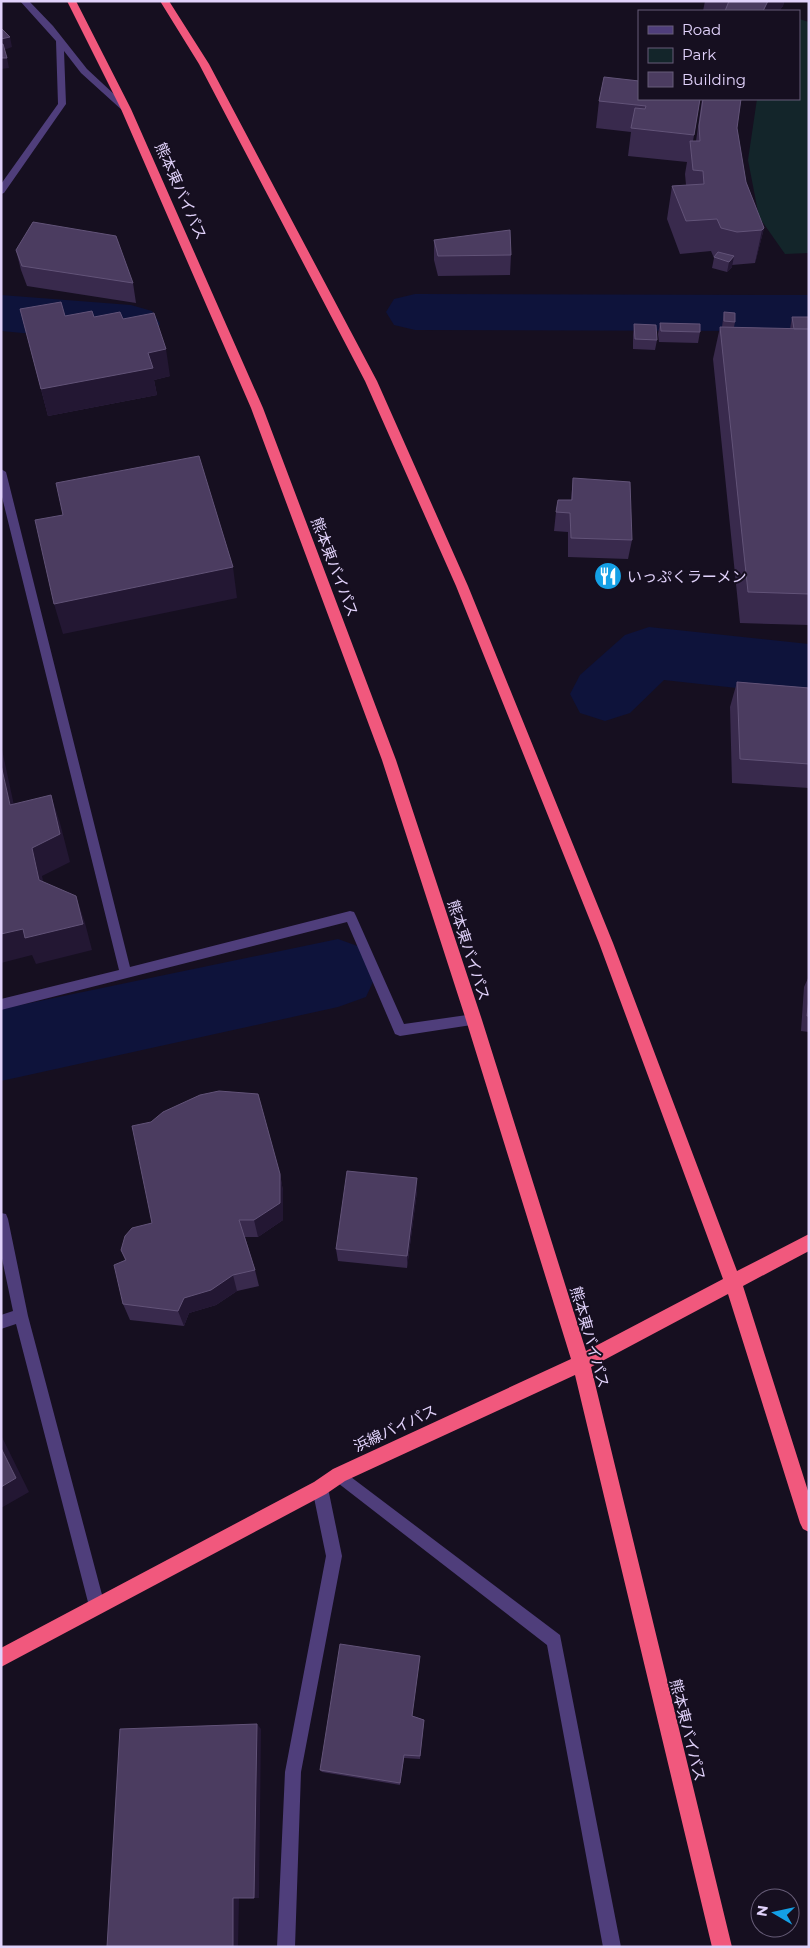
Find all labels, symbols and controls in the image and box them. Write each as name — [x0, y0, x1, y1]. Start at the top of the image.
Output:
legend — [638, 10, 800, 100]
text: Road — [682, 20, 721, 39]
text: Park — [682, 45, 716, 64]
text: Building — [682, 70, 746, 89]
street label: 熊本東バイパス — [151, 139, 211, 243]
street label: 熊本東バイパス — [307, 515, 363, 619]
restaurant icon: いっぷくラーメン — [593, 561, 623, 591]
place label: いっぷくラーメン — [627, 567, 746, 586]
street label: 熊本東バイパス — [444, 897, 494, 1003]
street label: 熊本東バイパス — [566, 1284, 614, 1390]
street label: 浜線バイパス — [350, 1400, 440, 1456]
street label: 熊本東バイパス — [666, 1677, 710, 1783]
north arrow — [750, 1888, 800, 1938]
text: N — [752, 1904, 772, 1918]

